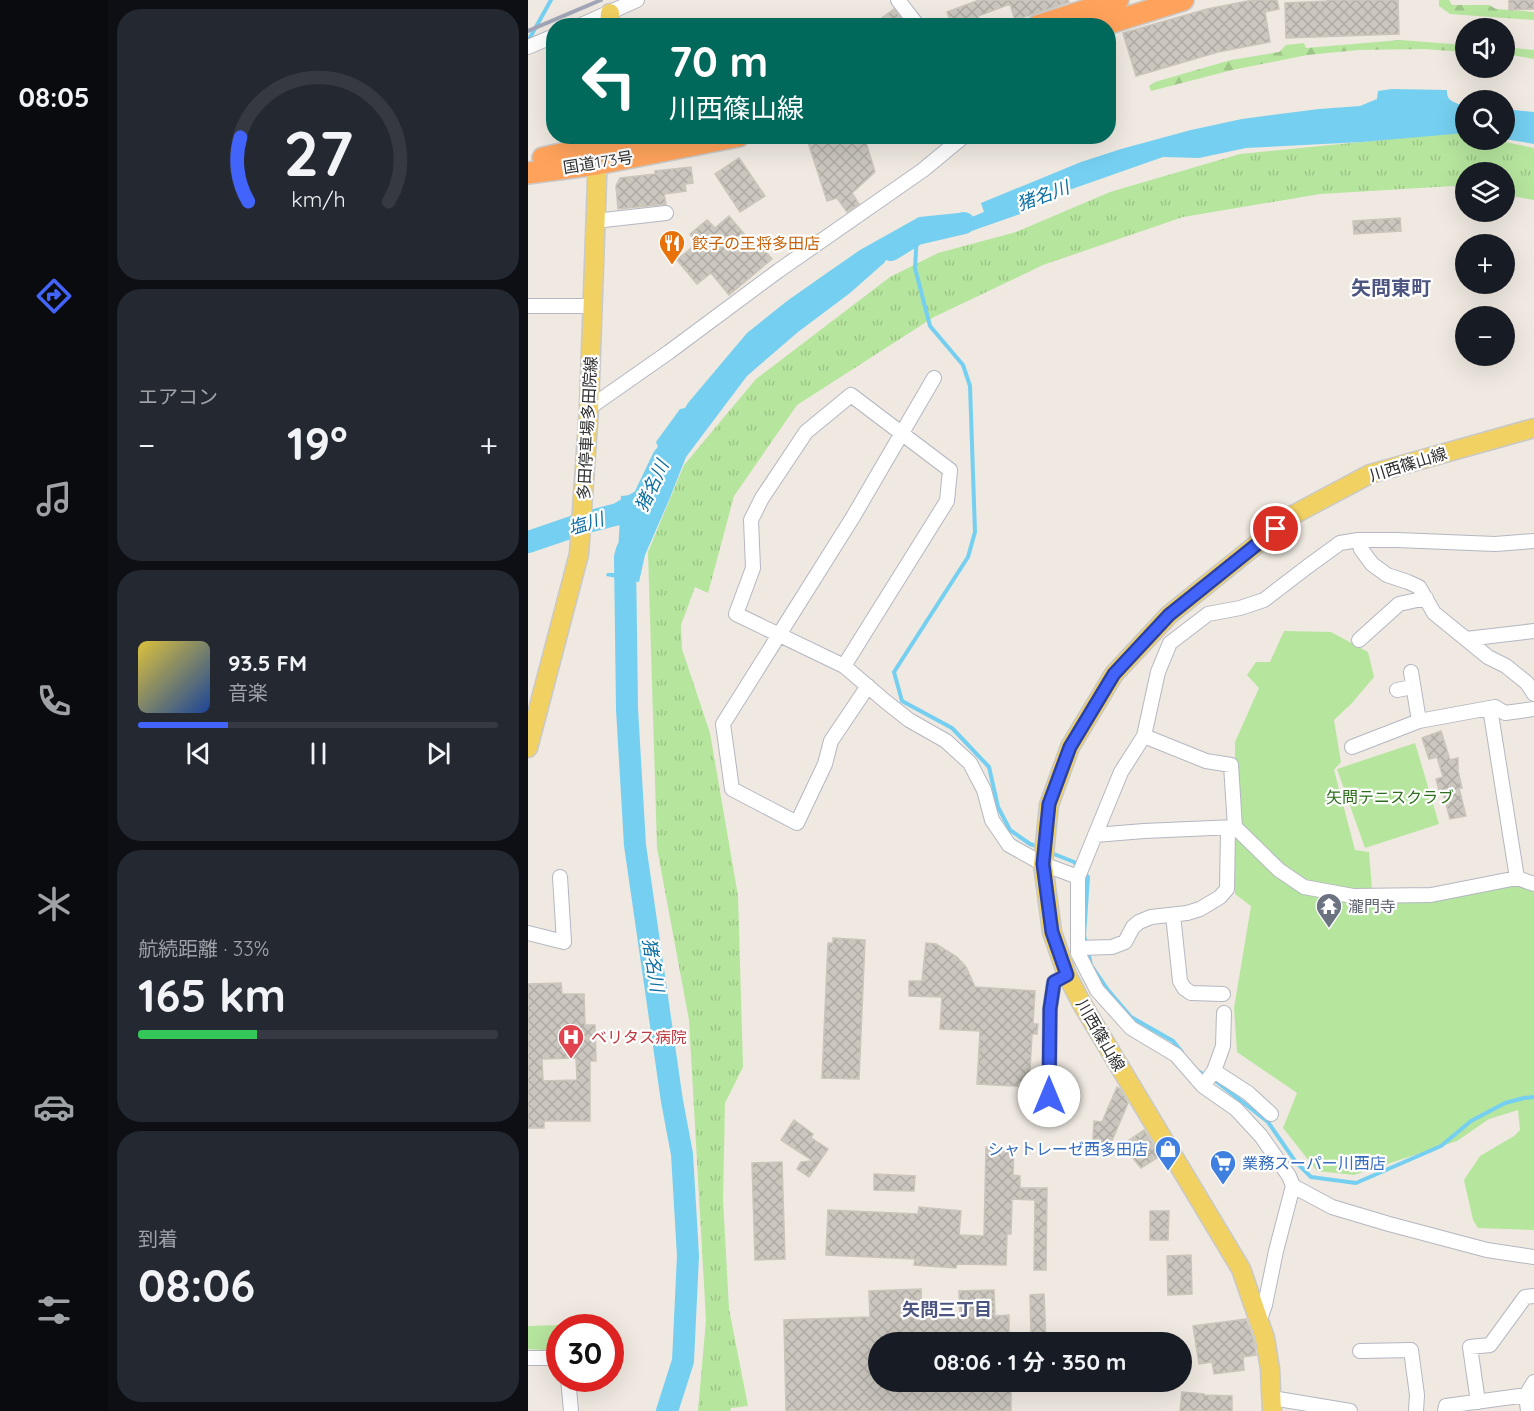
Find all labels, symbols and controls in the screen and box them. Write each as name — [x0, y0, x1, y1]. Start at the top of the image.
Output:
map controls — [1455, 18, 1515, 366]
button: sound — [1455, 18, 1515, 78]
text: 70 m — [669, 35, 768, 88]
icon: left — [570, 42, 648, 120]
text: 08:05 — [19, 80, 89, 114]
button: search — [1455, 90, 1515, 150]
text: 川西篠山線 — [669, 91, 804, 125]
text: 27 — [283, 114, 353, 192]
street label: 国道173号 — [562, 147, 634, 177]
button: layers — [1455, 162, 1515, 222]
water label: 猪名川 — [1014, 175, 1074, 216]
text: km/h — [291, 186, 345, 212]
restaurant icon: 餃子の王将多田店 — [657, 228, 687, 266]
place label: 餃子の王将多田店 — [692, 233, 820, 253]
button: + — [1455, 234, 1515, 294]
icon: directions — [33, 275, 75, 317]
district label: 矢問東町 — [1351, 275, 1431, 300]
button: − — [1455, 306, 1515, 366]
street label: 多田停車場多田院線 — [573, 356, 601, 500]
text: エアコン — [138, 384, 218, 409]
text: 19° — [287, 415, 348, 471]
text: − — [138, 424, 155, 465]
text: + — [479, 424, 498, 465]
street label: 川西篠山線 — [1367, 443, 1449, 485]
water label: 猪名川 — [630, 455, 674, 515]
icon: music — [33, 478, 75, 520]
pin — [1250, 503, 1301, 554]
water label: 塩川 — [565, 507, 608, 540]
icon: arrive — [1259, 512, 1292, 545]
text: 93.5 FM — [228, 649, 307, 677]
icon: phone — [33, 680, 75, 722]
text: 音楽 — [228, 680, 268, 705]
icon: previous — [182, 737, 215, 770]
icon: pause — [302, 737, 335, 770]
icon: next — [422, 737, 455, 770]
park label: 矢問テニスクラブ — [1326, 787, 1454, 807]
icon: climate — [33, 883, 75, 925]
temple icon: 瀧門寺 — [1314, 891, 1344, 929]
place label: 瀧門寺 — [1348, 896, 1396, 916]
text: 航続距離 · 33% — [138, 936, 269, 961]
water label: 猪名川 — [638, 936, 669, 995]
text: 165 km — [138, 967, 286, 1023]
street label: 川西篠山線 — [1072, 995, 1130, 1075]
hospital icon: ベリタス病院 — [556, 1022, 586, 1060]
place label: ベリタス病院 — [591, 1027, 687, 1047]
position arrow — [1017, 1064, 1081, 1128]
icon: car — [33, 1086, 75, 1128]
shop icon: シャトレーゼ西多田店 — [1153, 1134, 1183, 1172]
place label: シャトレーゼ西多田店 — [988, 1139, 1148, 1159]
supermarket icon: 業務スーパー川西店 — [1208, 1148, 1238, 1186]
place label: 業務スーパー川西店 — [1242, 1153, 1386, 1173]
text: 到着 — [138, 1226, 178, 1251]
text: 08:06 — [138, 1257, 255, 1313]
icon: filters — [33, 1289, 75, 1331]
district label: 矢問三丁目 — [902, 1298, 992, 1321]
speed limit sign: 30 — [546, 1314, 624, 1392]
text: 08:06 · 1 分 · 350 m — [934, 1348, 1126, 1376]

